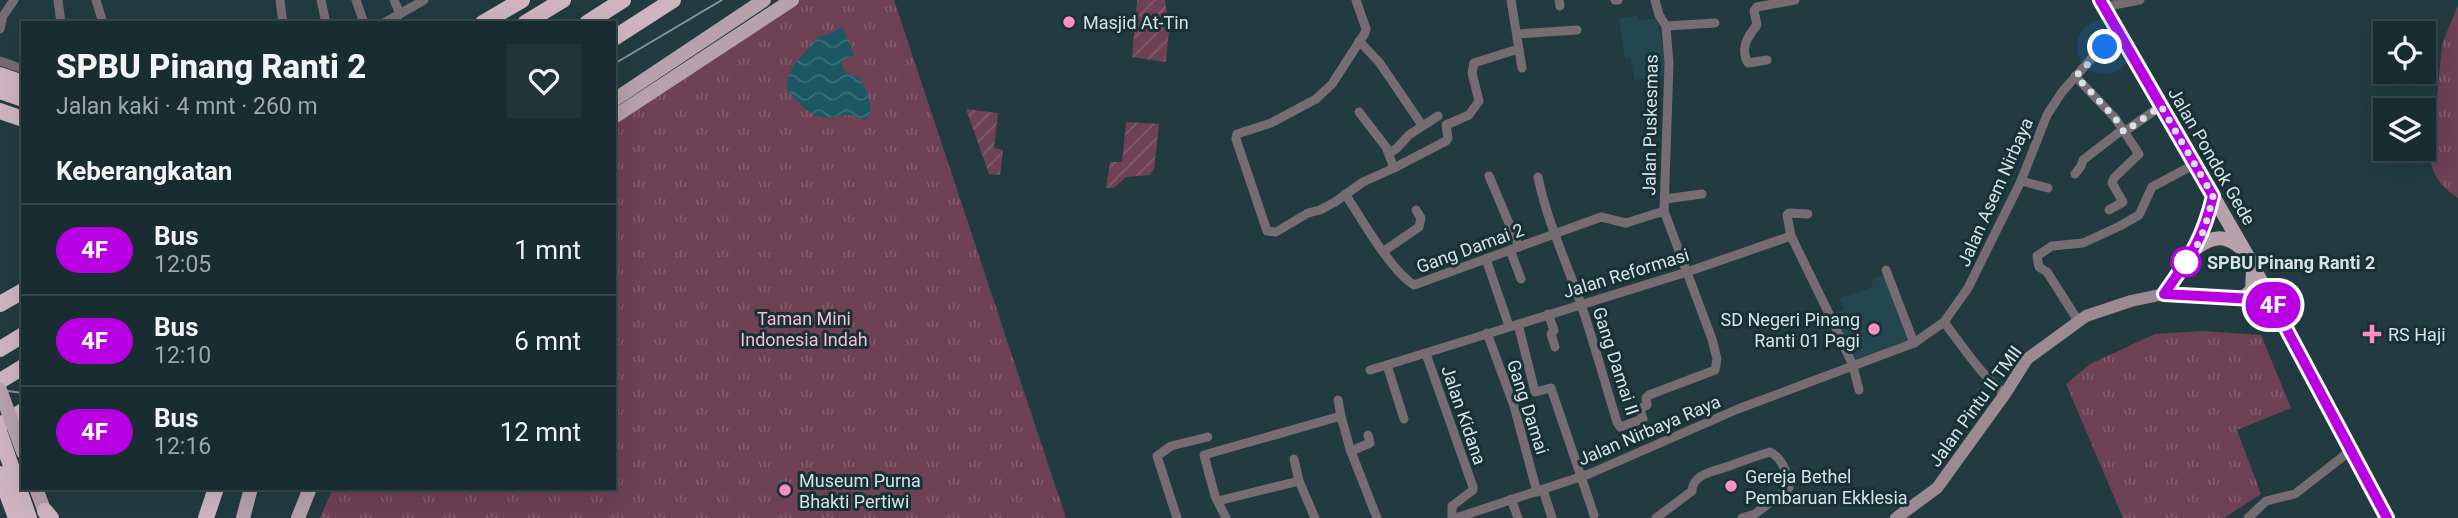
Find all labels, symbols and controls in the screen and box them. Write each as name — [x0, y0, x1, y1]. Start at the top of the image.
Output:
place label: Masjid At-Tin — [1083, 12, 1189, 33]
marker: Masjid At-Tin — [1061, 14, 1077, 30]
map controls — [2373, 21, 2436, 161]
button: locate — [2373, 21, 2436, 84]
your location — [2087, 29, 2122, 64]
button: heart — [507, 44, 581, 118]
text: SPBU Pinang Ranti 2 — [56, 47, 366, 86]
street label: Jalan Puskesmas — [1638, 54, 1662, 196]
street label: Jalan Pondok Gede — [2164, 84, 2260, 228]
text: Jalan kaki · 4 mnt · 260 m — [56, 93, 318, 120]
button: layers — [2373, 98, 2436, 161]
street label: Jalan Asem Nirbaya — [1953, 114, 2037, 270]
text: Keberangkatan — [56, 156, 232, 186]
street label: Gang Damai 2 — [1413, 219, 1527, 277]
text: Bus — [154, 221, 199, 251]
text: 1 mnt — [514, 235, 581, 265]
text: 4F — [81, 236, 108, 264]
street label: Jalan Reformasi — [1560, 244, 1692, 302]
marker: SPBU Pinang Ranti 2 — [2171, 247, 2201, 277]
text: 12:05 — [154, 251, 211, 278]
place label: SPBU Pinang Ranti 2 — [2207, 252, 2375, 273]
line badge: 4F — [2242, 282, 2304, 328]
text: 4F — [2260, 291, 2286, 319]
street label: Gang Damai II — [1589, 304, 1643, 418]
park label: Taman Mini Indonesia Indah — [740, 308, 868, 350]
place label: SD Negeri Pinang Ranti 01 Pagi — [1721, 309, 1860, 351]
text: Bus — [154, 312, 199, 342]
marker: SD Negeri Pinang Ranti 01 Pagi — [1866, 321, 1882, 337]
marker: RS Haji — [2362, 324, 2382, 344]
place label: RS Haji — [2388, 324, 2446, 345]
text: 6 mnt — [514, 326, 581, 356]
text: 4F — [81, 327, 108, 355]
street label: Jalan Pintu II TMII — [1924, 341, 2026, 471]
text: 12:10 — [154, 342, 211, 369]
street label: Gang Damai — [1503, 357, 1553, 457]
street label: Jalan Kidana — [1437, 363, 1491, 467]
street label: Jalan Nirbaya Raya — [1575, 390, 1723, 470]
text: Bus — [154, 403, 199, 433]
text: 12 mnt — [500, 417, 581, 447]
text: 4F — [81, 418, 108, 446]
text: 12:16 — [154, 433, 211, 460]
place label: Gereja Bethel Pembaruan Ekklesia — [1745, 466, 1908, 508]
place label: Museum Purna Bhakti Pertiwi — [799, 470, 921, 512]
marker: Gereja Bethel Pembaruan Ekklesia — [1723, 478, 1739, 494]
marker: Museum Purna Bhakti Pertiwi — [777, 482, 793, 498]

